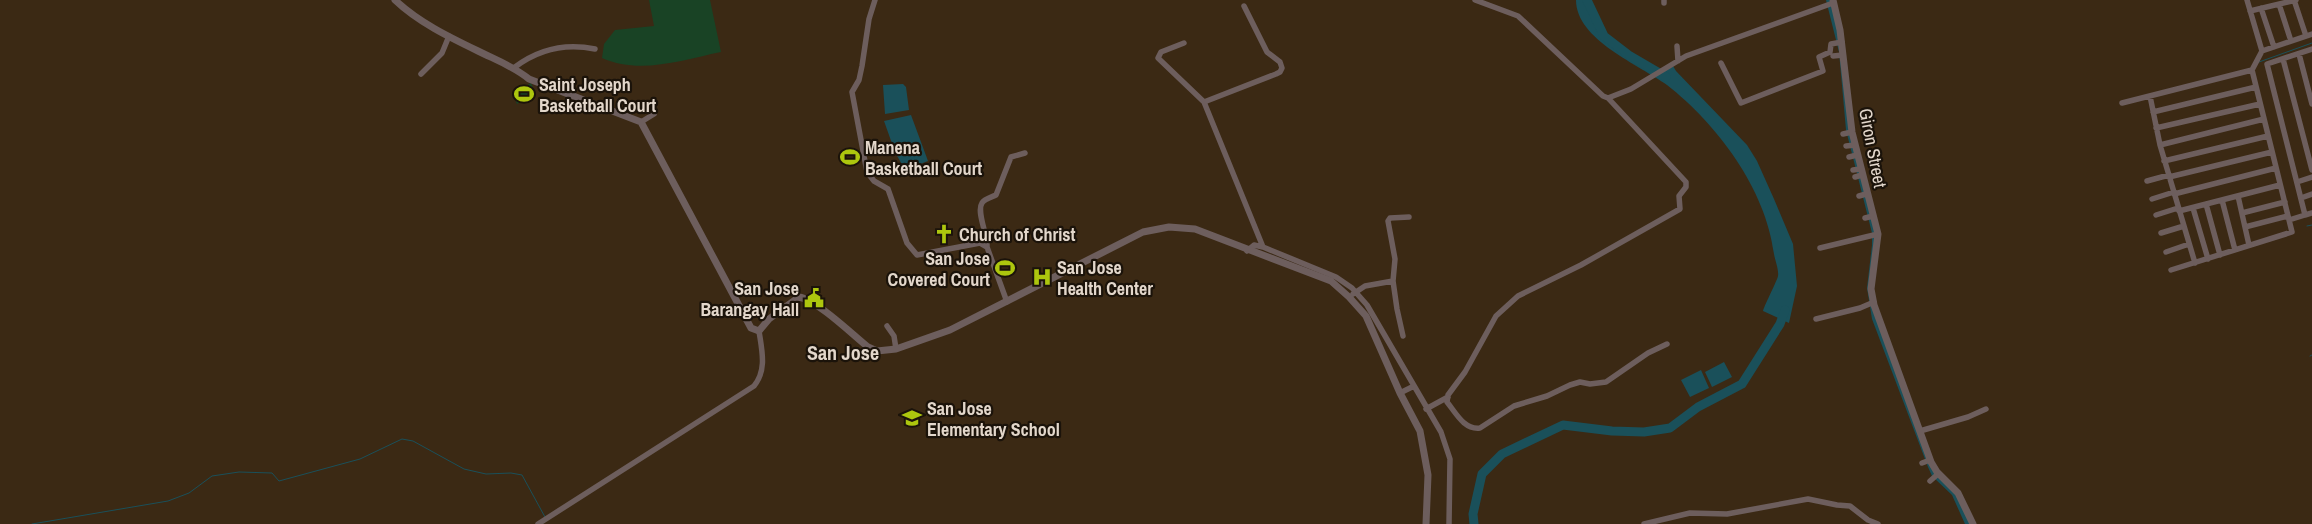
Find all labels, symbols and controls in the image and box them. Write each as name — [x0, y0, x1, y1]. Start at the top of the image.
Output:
place label: Saint Joseph Basketball Court — [539, 72, 656, 118]
sports icon: Saint Joseph Basketball Court — [513, 83, 535, 105]
street label: Giron Street — [1853, 106, 1893, 190]
place label: Manena Basketball Court — [865, 135, 982, 181]
sports icon: Manena Basketball Court — [839, 146, 861, 168]
place label: Church of Christ — [959, 222, 1076, 247]
church icon: Church of Christ — [933, 223, 955, 245]
place label: San Jose Covered Court — [887, 246, 990, 292]
place label: San Jose Health Center — [1057, 255, 1153, 301]
sports icon: San Jose Covered Court — [994, 257, 1016, 279]
hospital icon: San Jose Health Center — [1031, 266, 1053, 288]
place label: San Jose Barangay Hall — [701, 276, 799, 322]
public building icon: San Jose Barangay Hall — [803, 287, 825, 309]
district label: San Jose — [807, 339, 879, 366]
place label: San Jose Elementary School — [927, 396, 1060, 442]
school or university icon: San Jose Elementary School — [901, 407, 923, 429]

